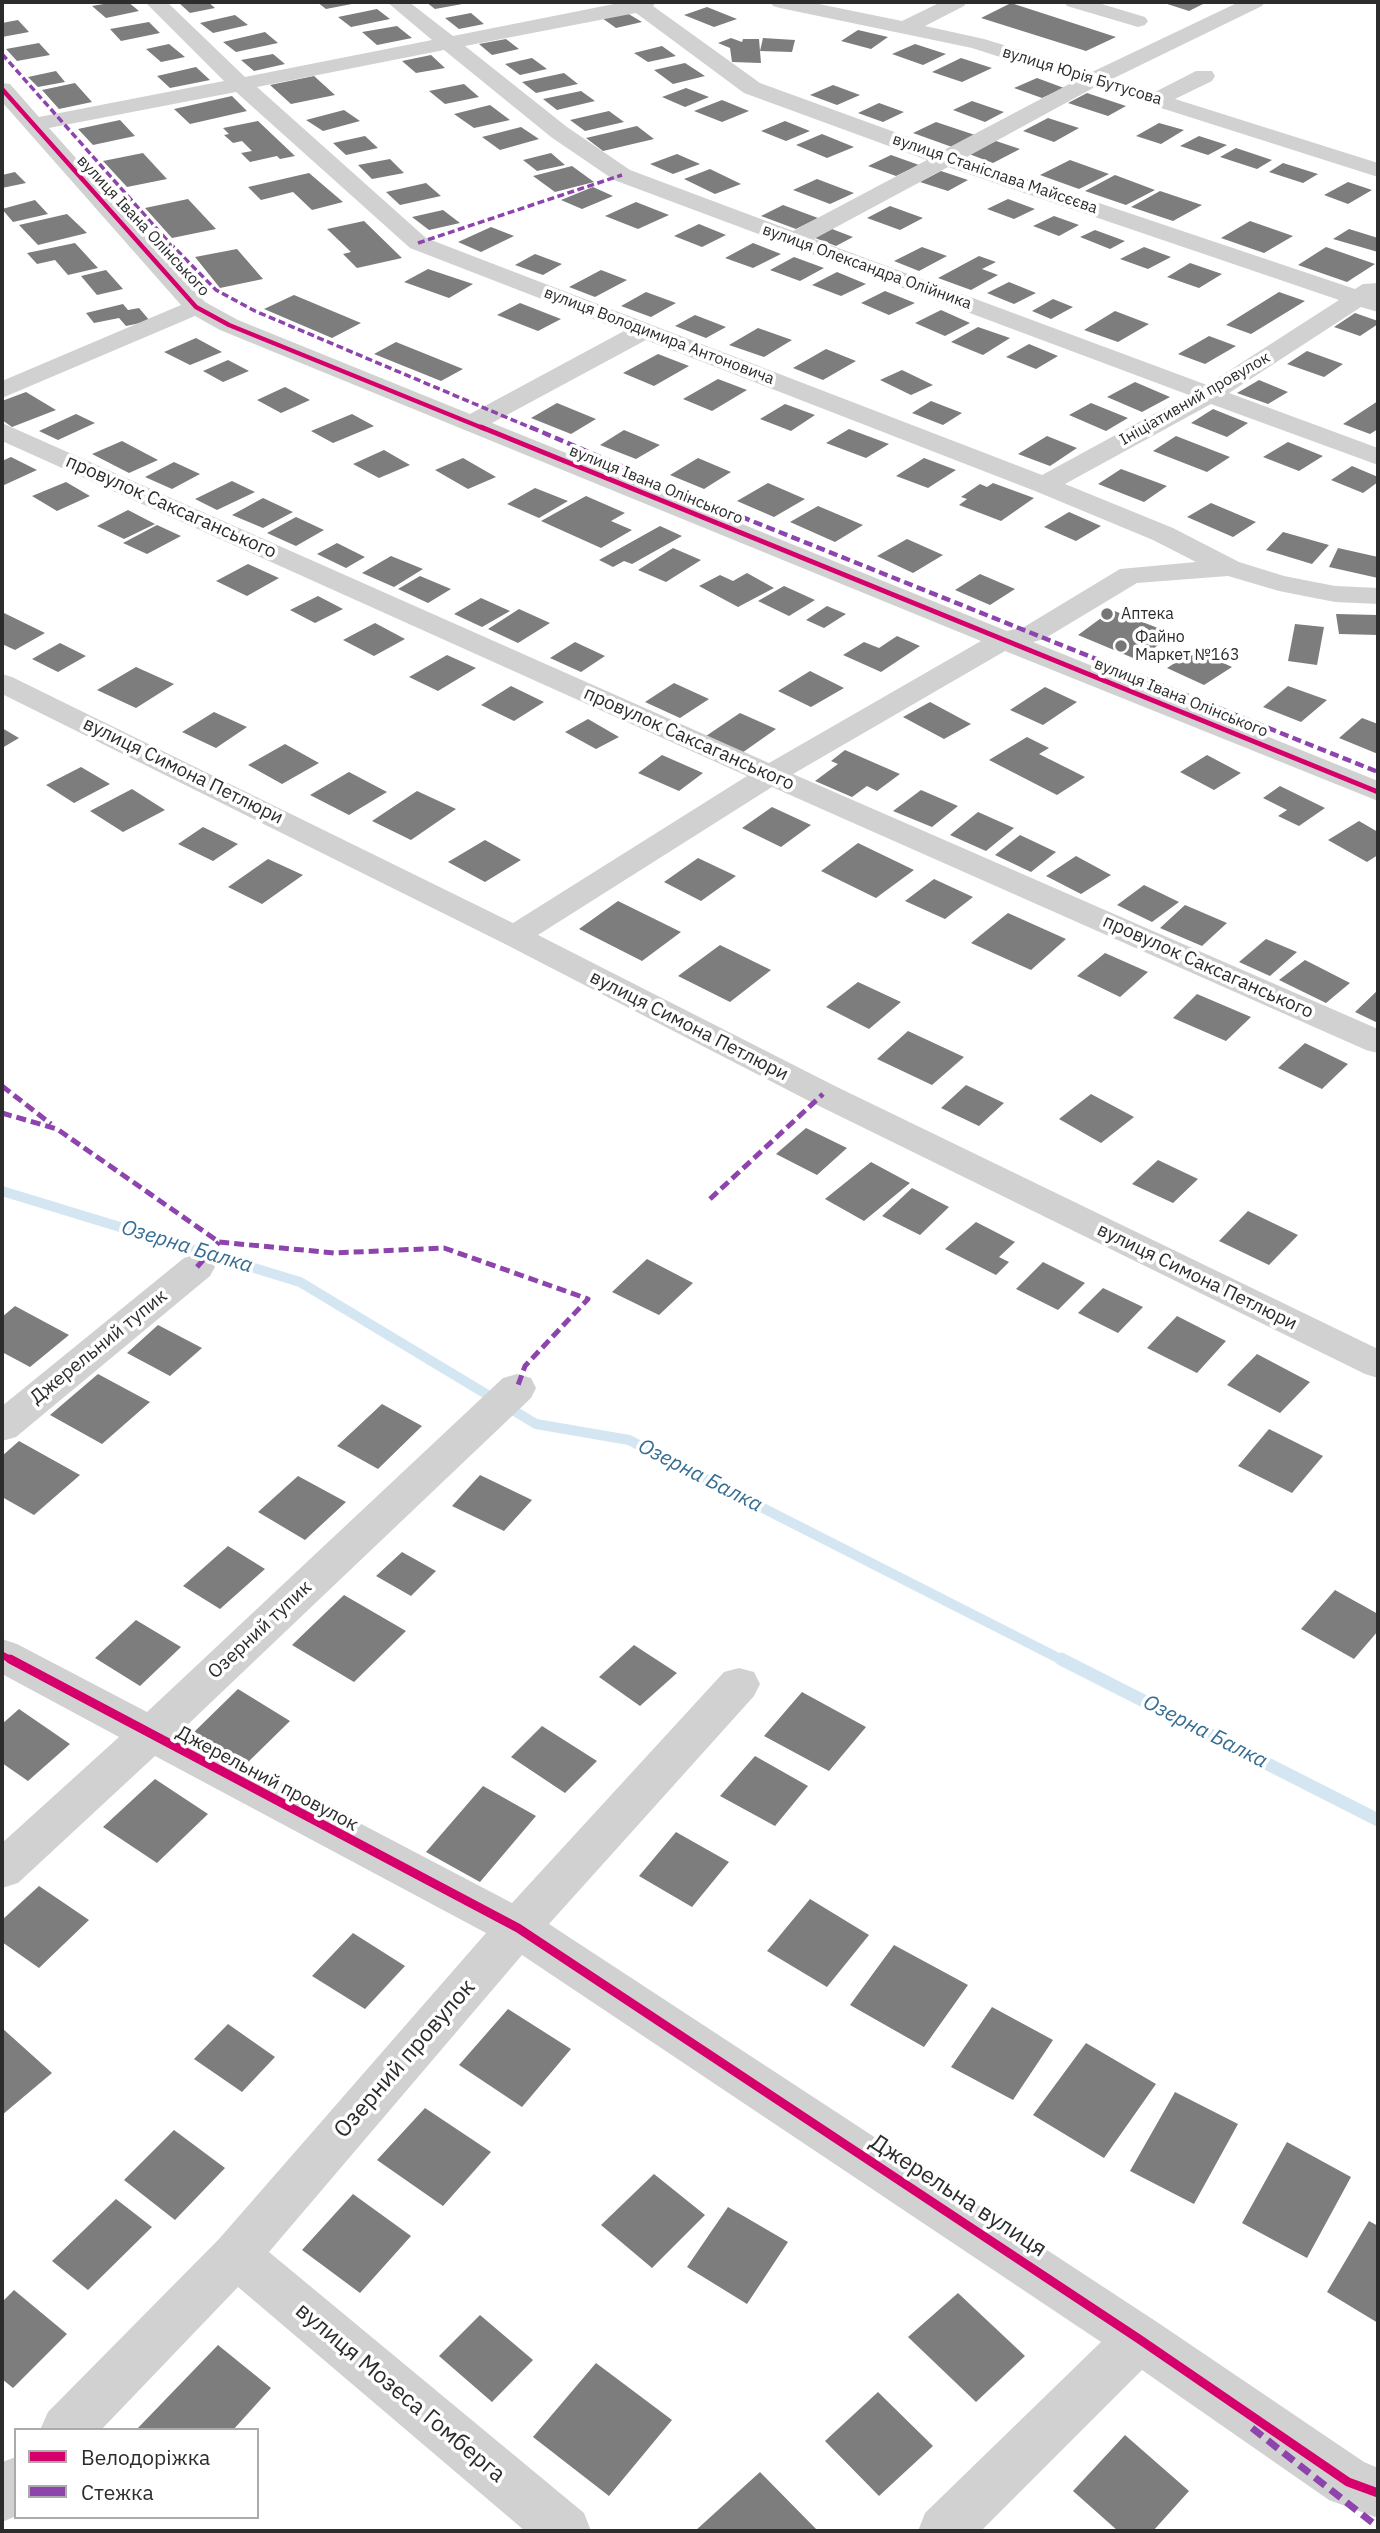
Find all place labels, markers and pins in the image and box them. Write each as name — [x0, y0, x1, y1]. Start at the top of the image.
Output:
place label: Аптека — [1121, 604, 1174, 624]
marker: Аптека — [1099, 606, 1115, 622]
place label: Файно Маркет №163 — [1135, 627, 1239, 665]
marker: Файно Маркет №163 — [1113, 638, 1129, 654]

